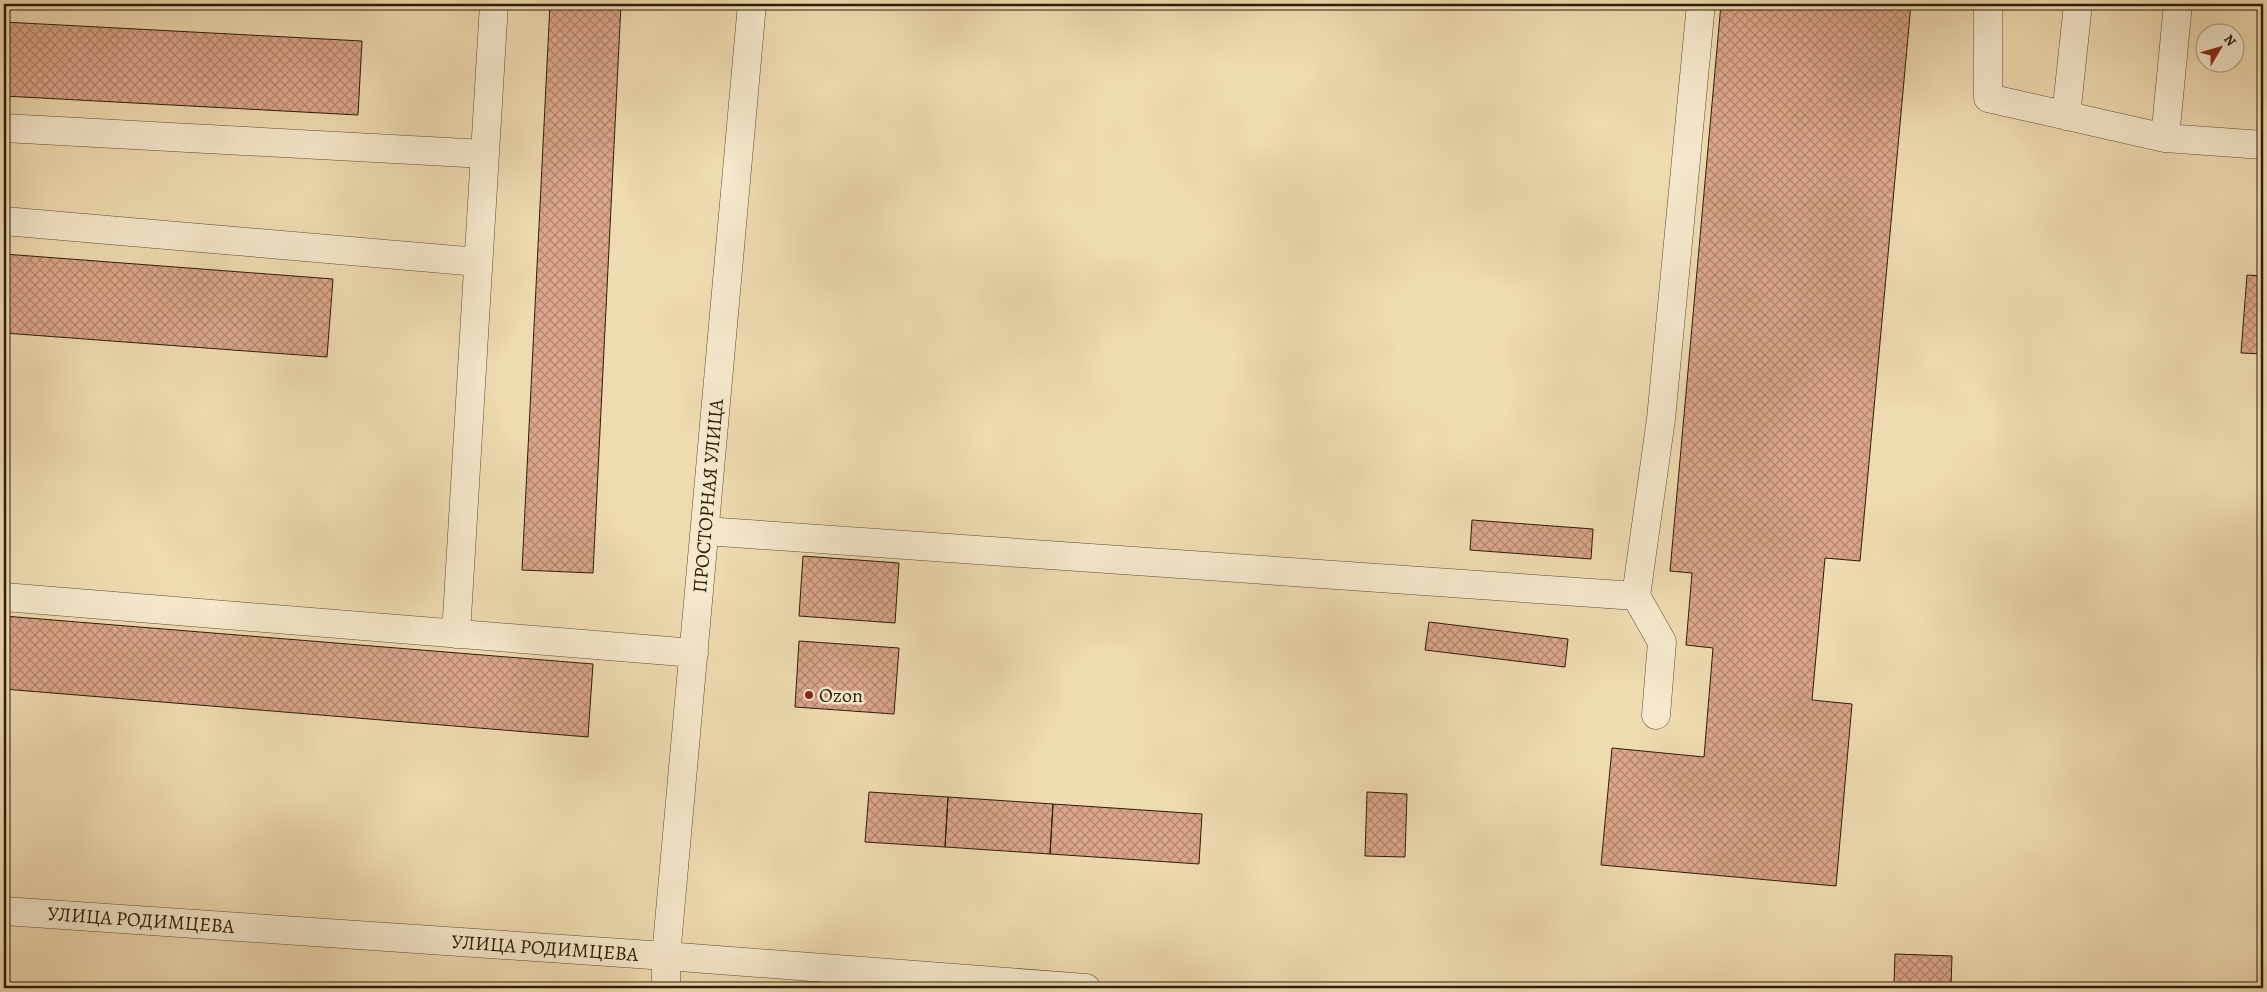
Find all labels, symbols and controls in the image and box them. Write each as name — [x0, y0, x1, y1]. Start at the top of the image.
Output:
north arrow — [2194, 22, 2244, 72]
text: N — [2219, 30, 2240, 50]
street label: ПРОСТОРНАЯ УЛИЦА — [686, 398, 730, 594]
place label: Ozon — [819, 682, 863, 709]
marker: Ozon — [803, 689, 815, 701]
street label: УЛИЦА РОДИМЦЕВА — [47, 900, 236, 940]
street label: УЛИЦА РОДИМЦЕВА — [451, 928, 640, 968]

